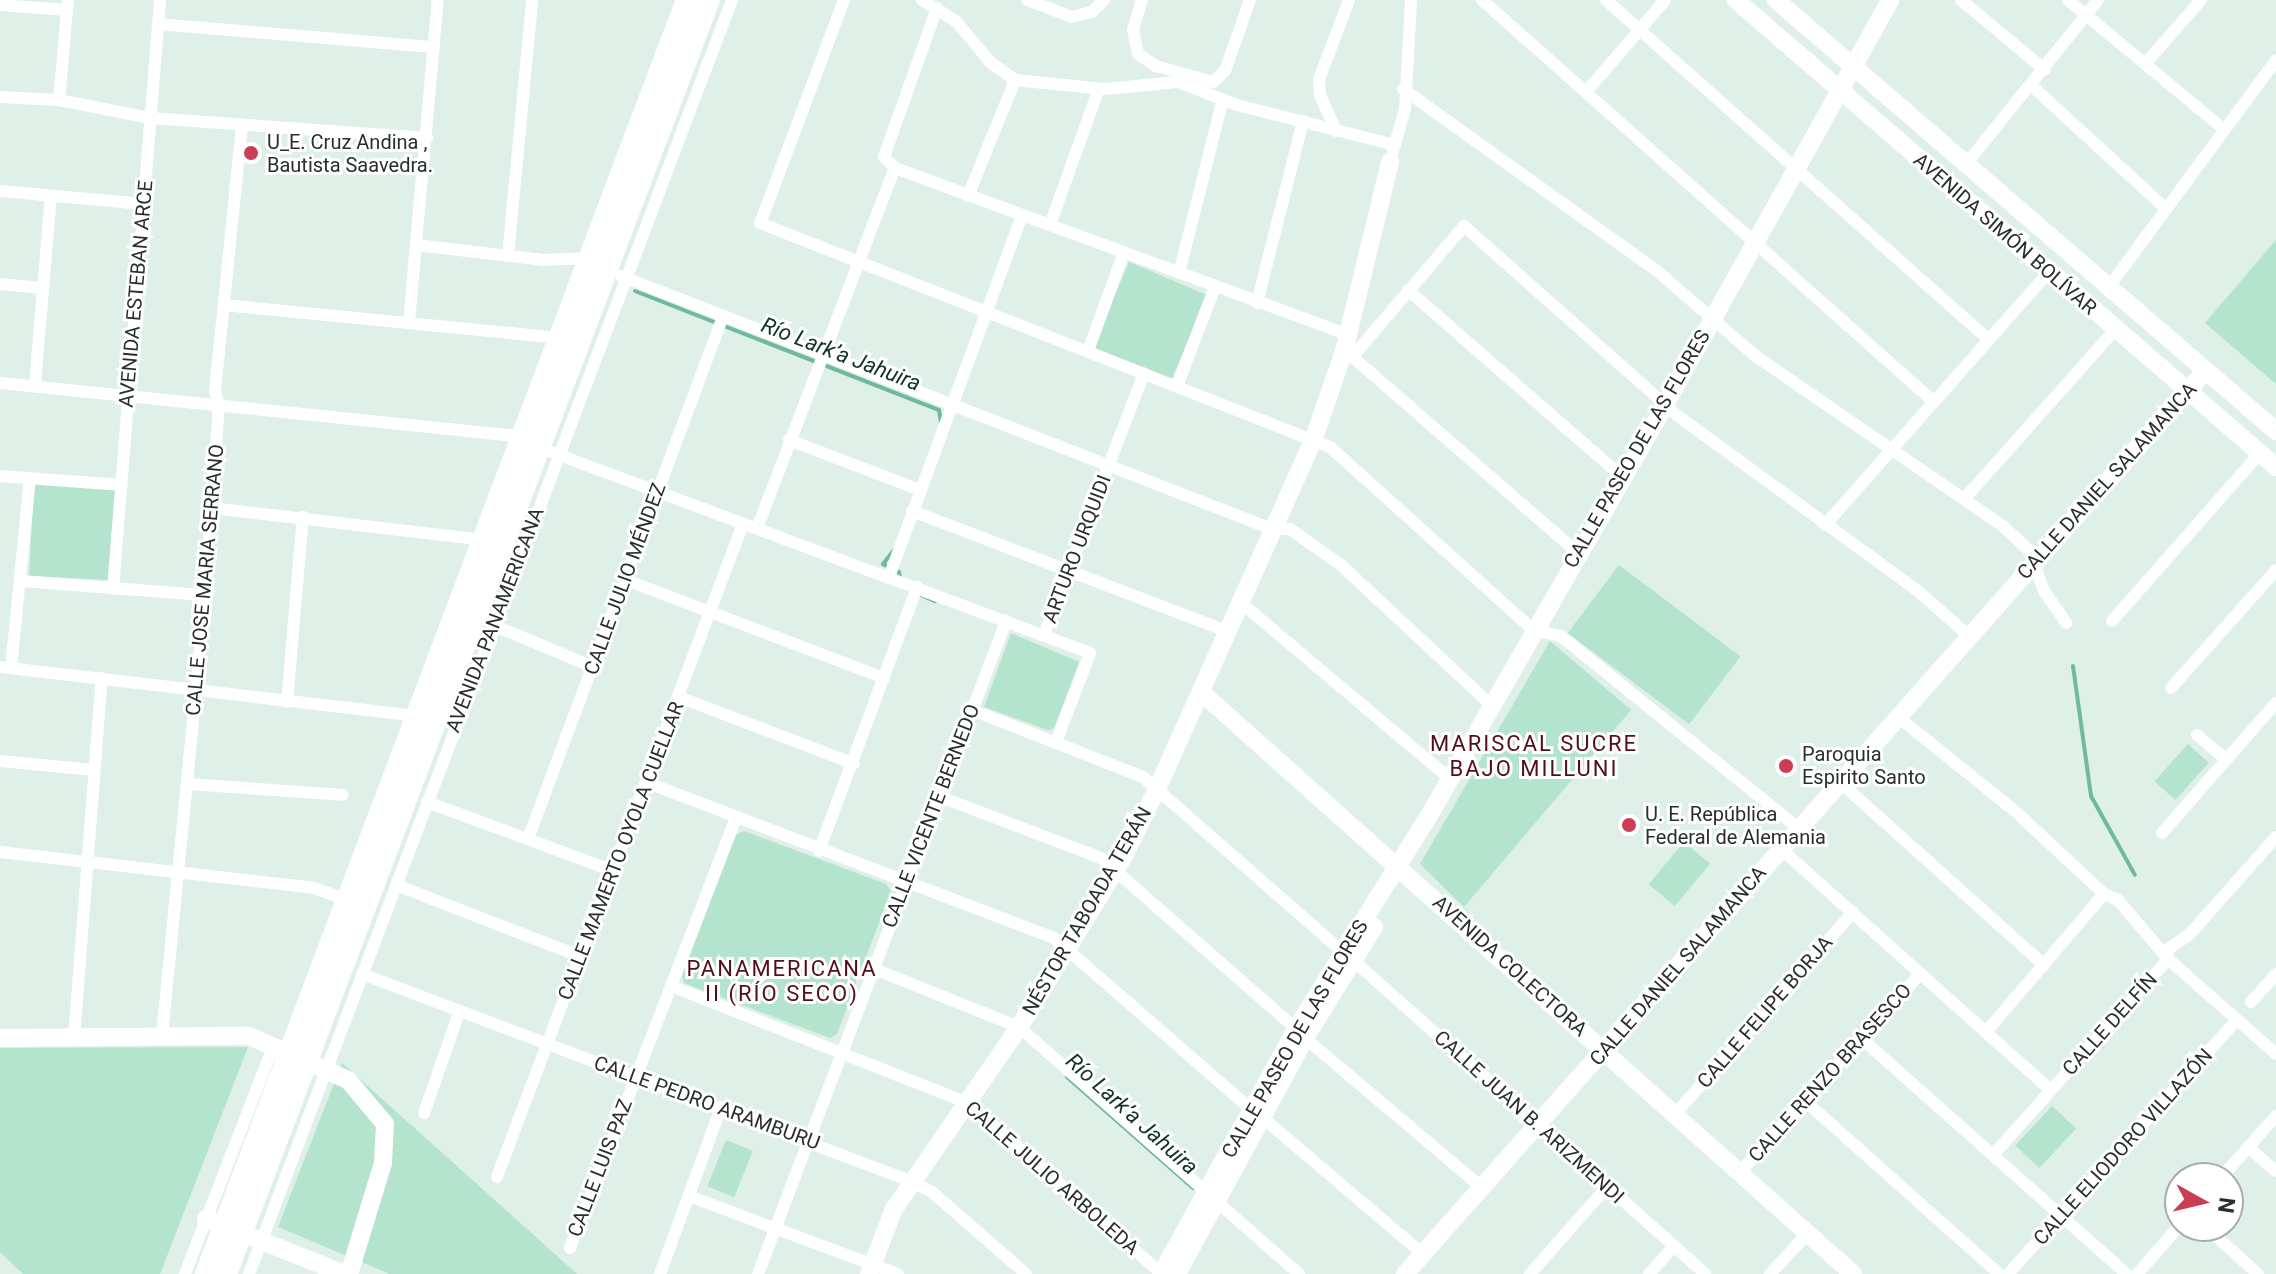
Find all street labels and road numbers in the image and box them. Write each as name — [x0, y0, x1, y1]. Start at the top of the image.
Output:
street label: AVENIDA SIMÓN BOLÍVAR — [1909, 148, 2101, 320]
street label: AVENIDA ESTEBAN ARCE — [114, 179, 158, 409]
street label: CALLE PASEO DE LAS FLORES — [1559, 326, 1715, 572]
street label: CALLE DANIEL SALAMANCA — [2012, 378, 2202, 584]
street label: CALLE JOSE MARIA SERRANO — [181, 443, 229, 717]
street label: ARTURO URQUIDI — [1038, 472, 1116, 626]
street label: CALLE JULIO MÉNDEZ — [579, 480, 671, 678]
street label: AVENIDA PANAMERICANA — [441, 504, 549, 736]
street label: CALLE MAMERTO OYOLA CUELLAR — [553, 698, 689, 1004]
street label: CALLE VICENTE BERNEDO — [877, 701, 985, 931]
street label: NÉSTOR TABOADA TERÁN — [1017, 802, 1157, 1020]
street label: CALLE DANIEL SALAMANCA — [1585, 861, 1771, 1071]
street label: AVENIDA COLECTORA — [1428, 890, 1592, 1042]
street label: CALLE PASEO DE LAS FLORES — [1217, 916, 1373, 1162]
street label: CALLE FELIPE BORJA — [1692, 931, 1838, 1093]
street label: CALLE DELFÍN — [2058, 968, 2162, 1080]
street label: CALLE RENZO BRASESCO — [1743, 979, 1917, 1167]
street label: CALLE JUAN B. ARIZMENDI — [1429, 1025, 1629, 1209]
street label: CALLE ELIODORO VILLAZÓN — [2028, 1044, 2218, 1250]
street label: CALLE PEDRO ARAMBURU — [591, 1051, 823, 1155]
street label: CALLE LUIS PAZ — [563, 1096, 637, 1240]
street label: CALLE JULIO ARBOLEDA — [960, 1096, 1144, 1260]

